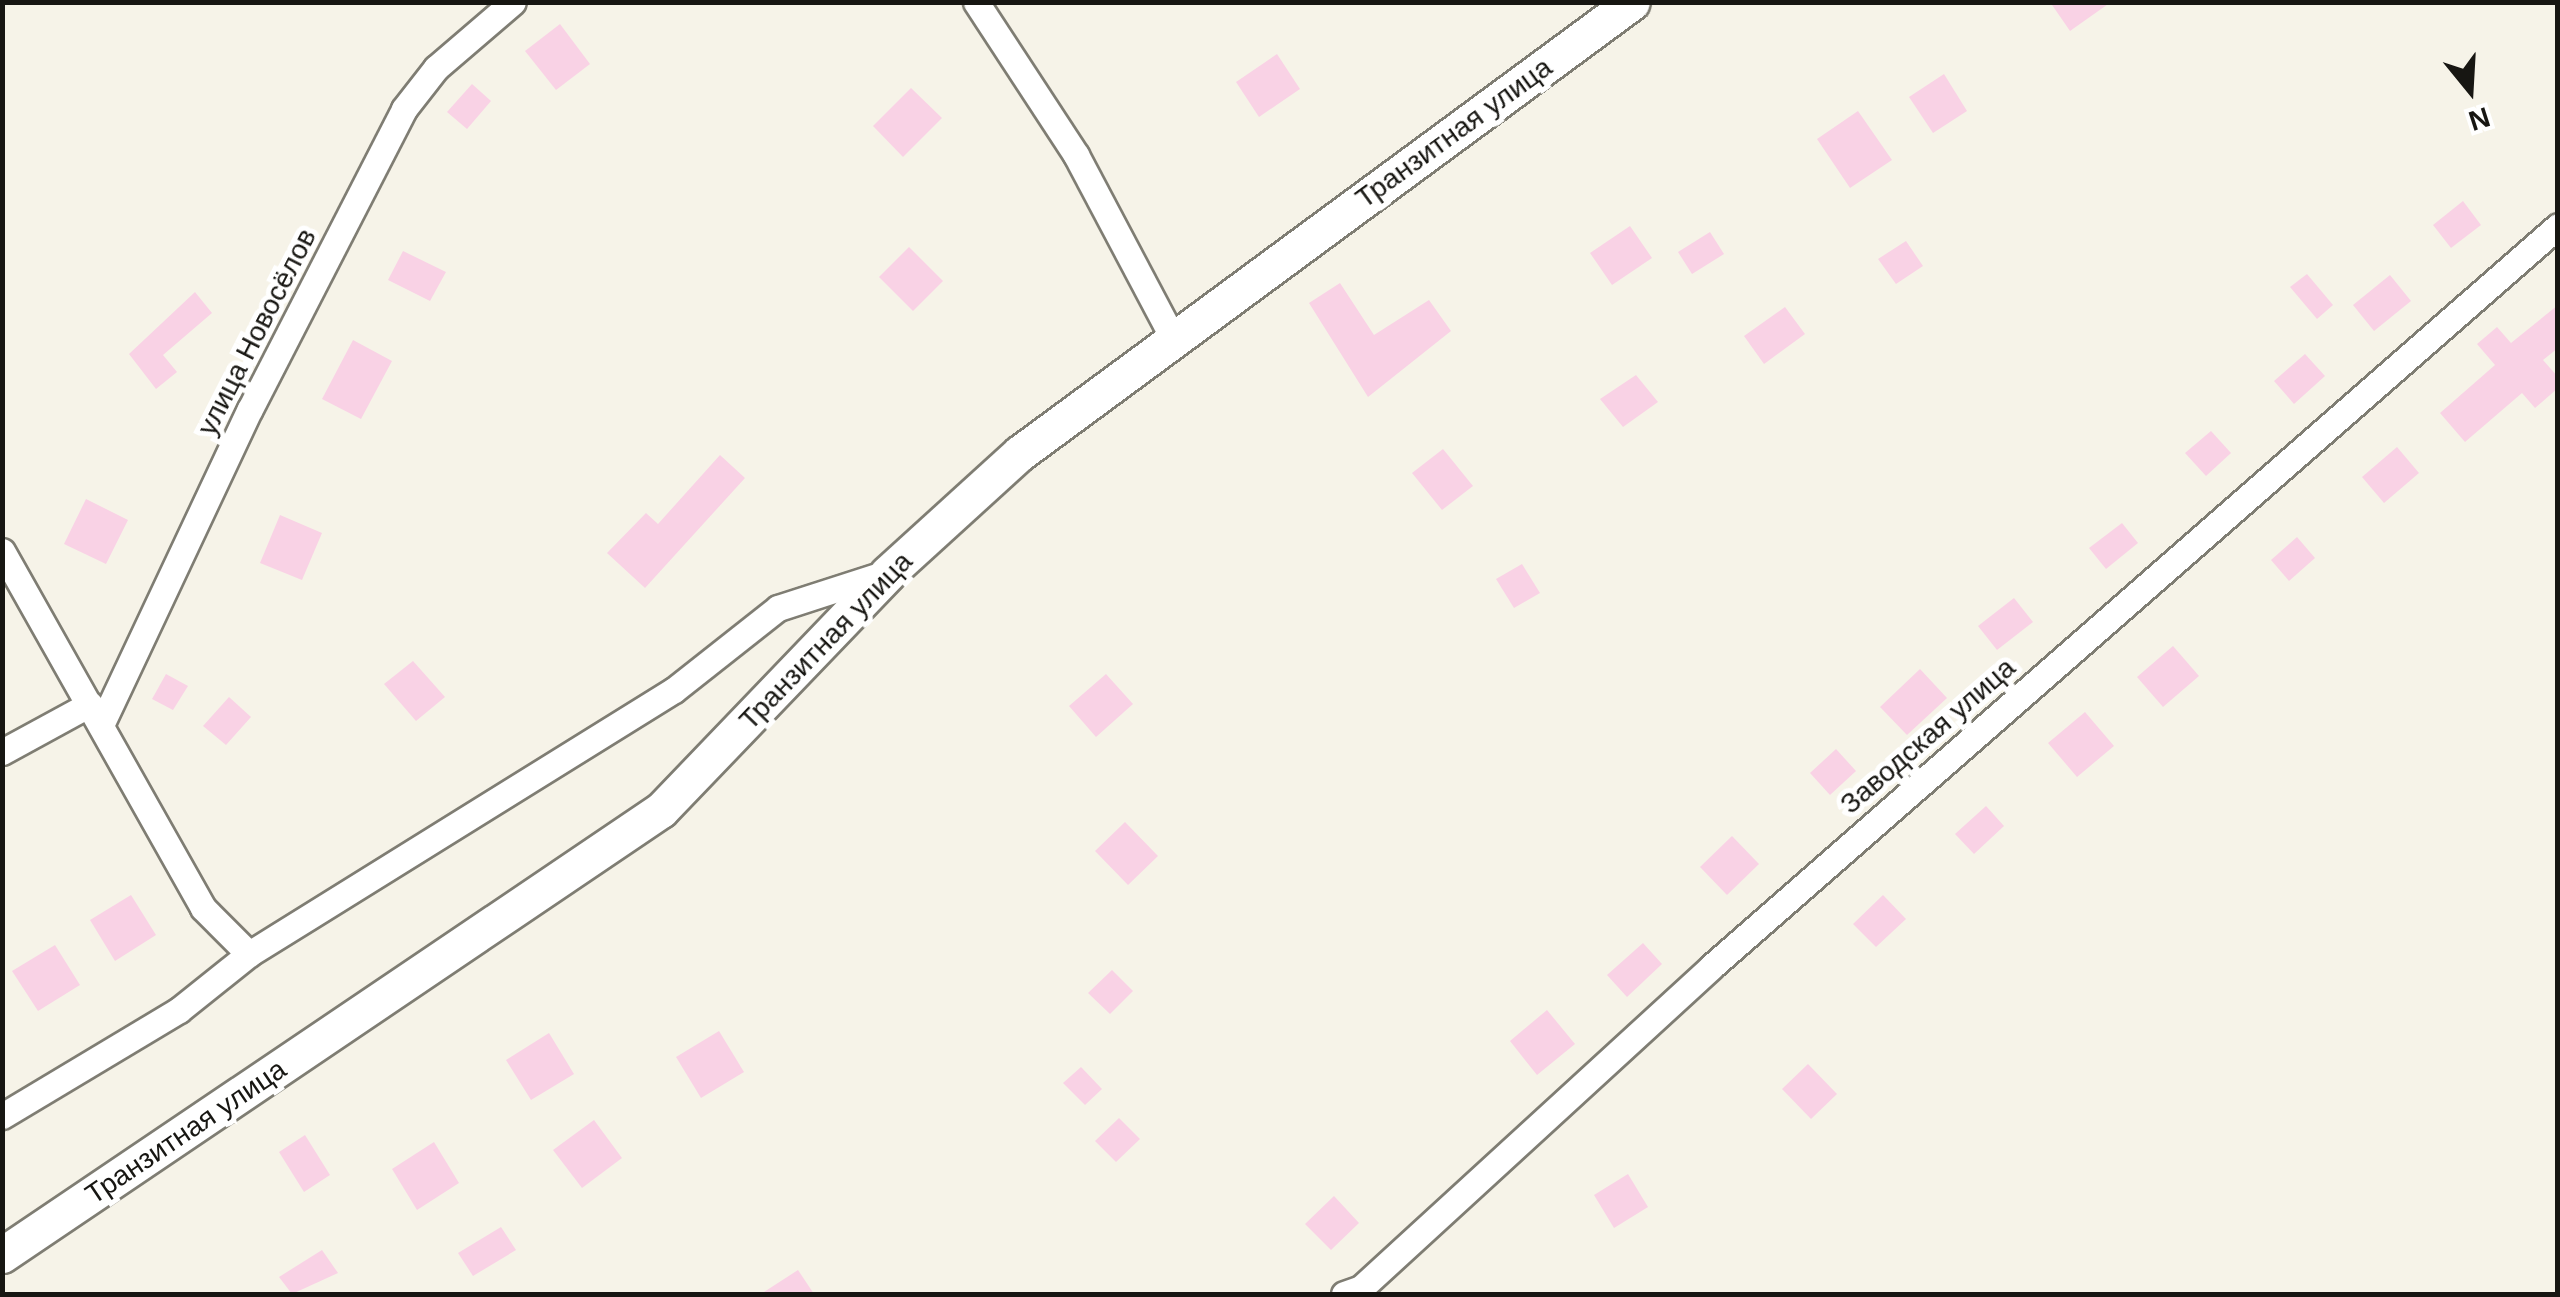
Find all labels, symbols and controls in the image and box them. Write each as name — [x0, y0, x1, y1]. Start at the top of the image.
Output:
north arrow — [2420, 40, 2520, 140]
street label: Транзитная улица — [1349, 51, 1559, 215]
text: N — [2465, 101, 2494, 137]
street label: улица Новосёлов — [190, 223, 324, 441]
street label: Транзитная улица — [733, 545, 919, 737]
street label: Заводская улица — [1834, 651, 2022, 821]
street label: Транзитная улица — [79, 1053, 293, 1211]

